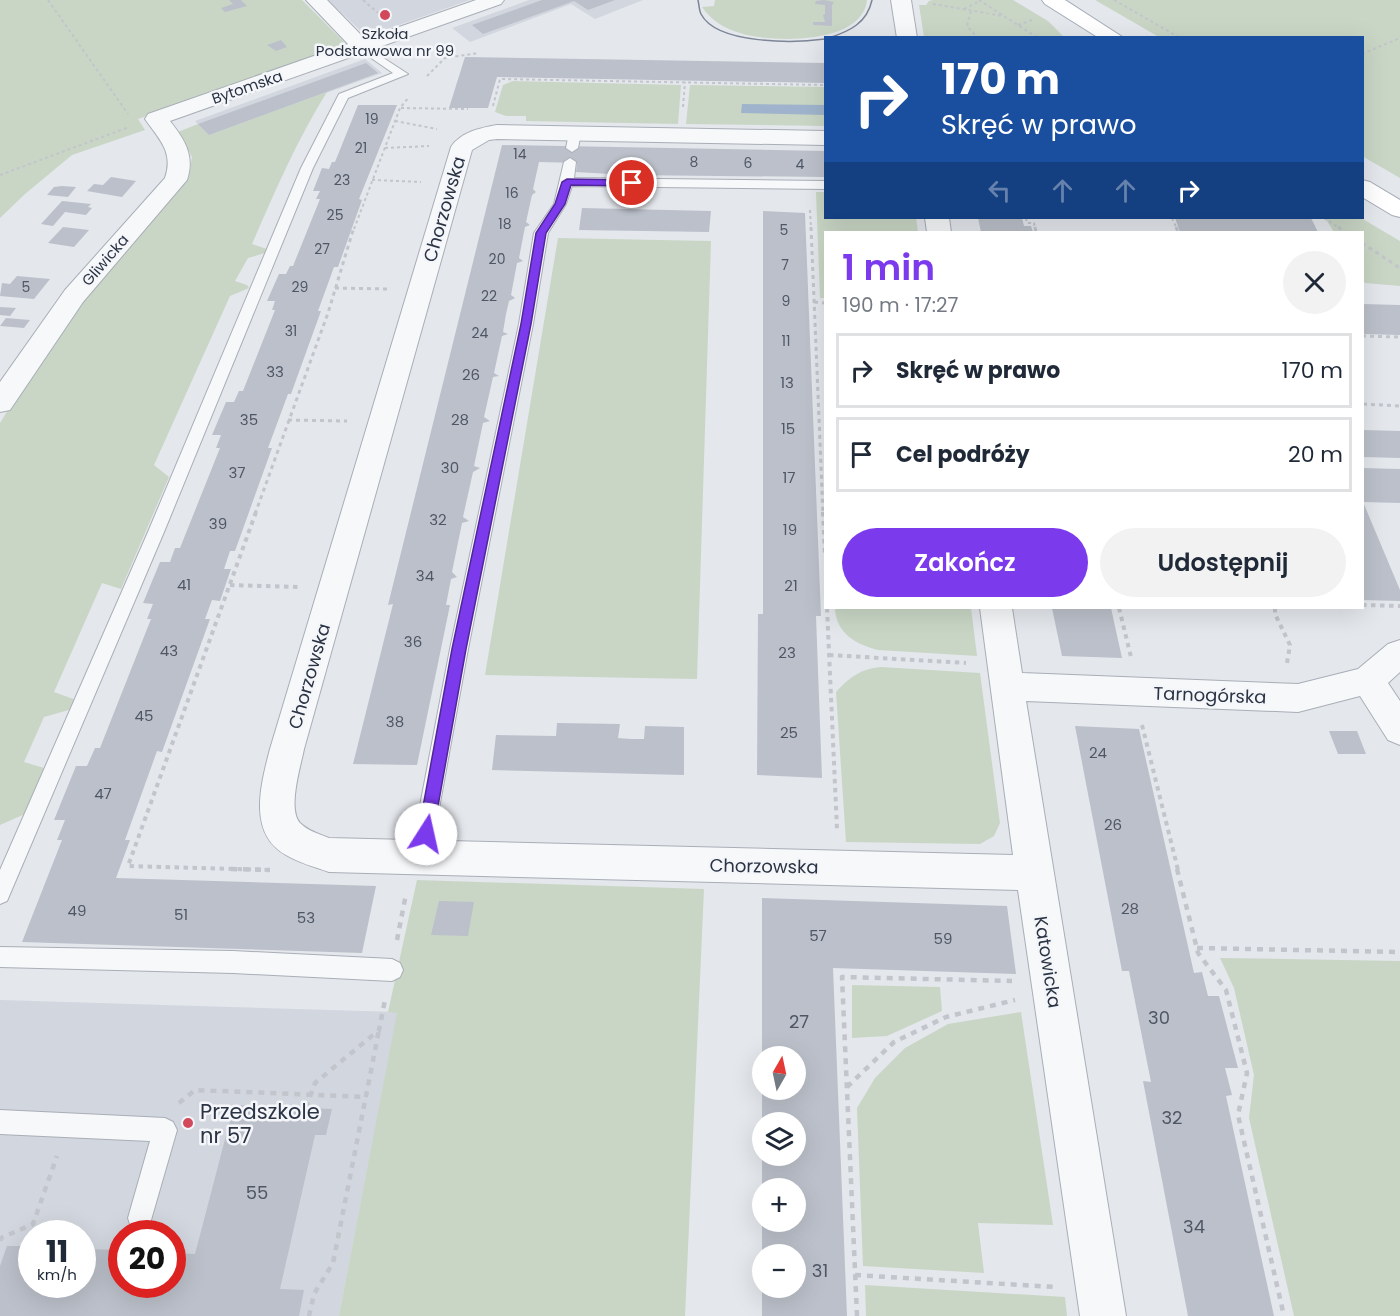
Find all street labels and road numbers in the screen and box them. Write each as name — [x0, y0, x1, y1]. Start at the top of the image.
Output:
street label: Bytomska — [209, 65, 285, 109]
street label: Chorzowska — [417, 153, 471, 265]
street label: Gliwicka — [77, 230, 133, 290]
street label: Chorzowska — [282, 620, 336, 732]
street label: Tarnogórska — [1153, 681, 1267, 709]
street label: Chorzowska — [709, 853, 819, 879]
street label: Katowicka — [1028, 914, 1068, 1010]

